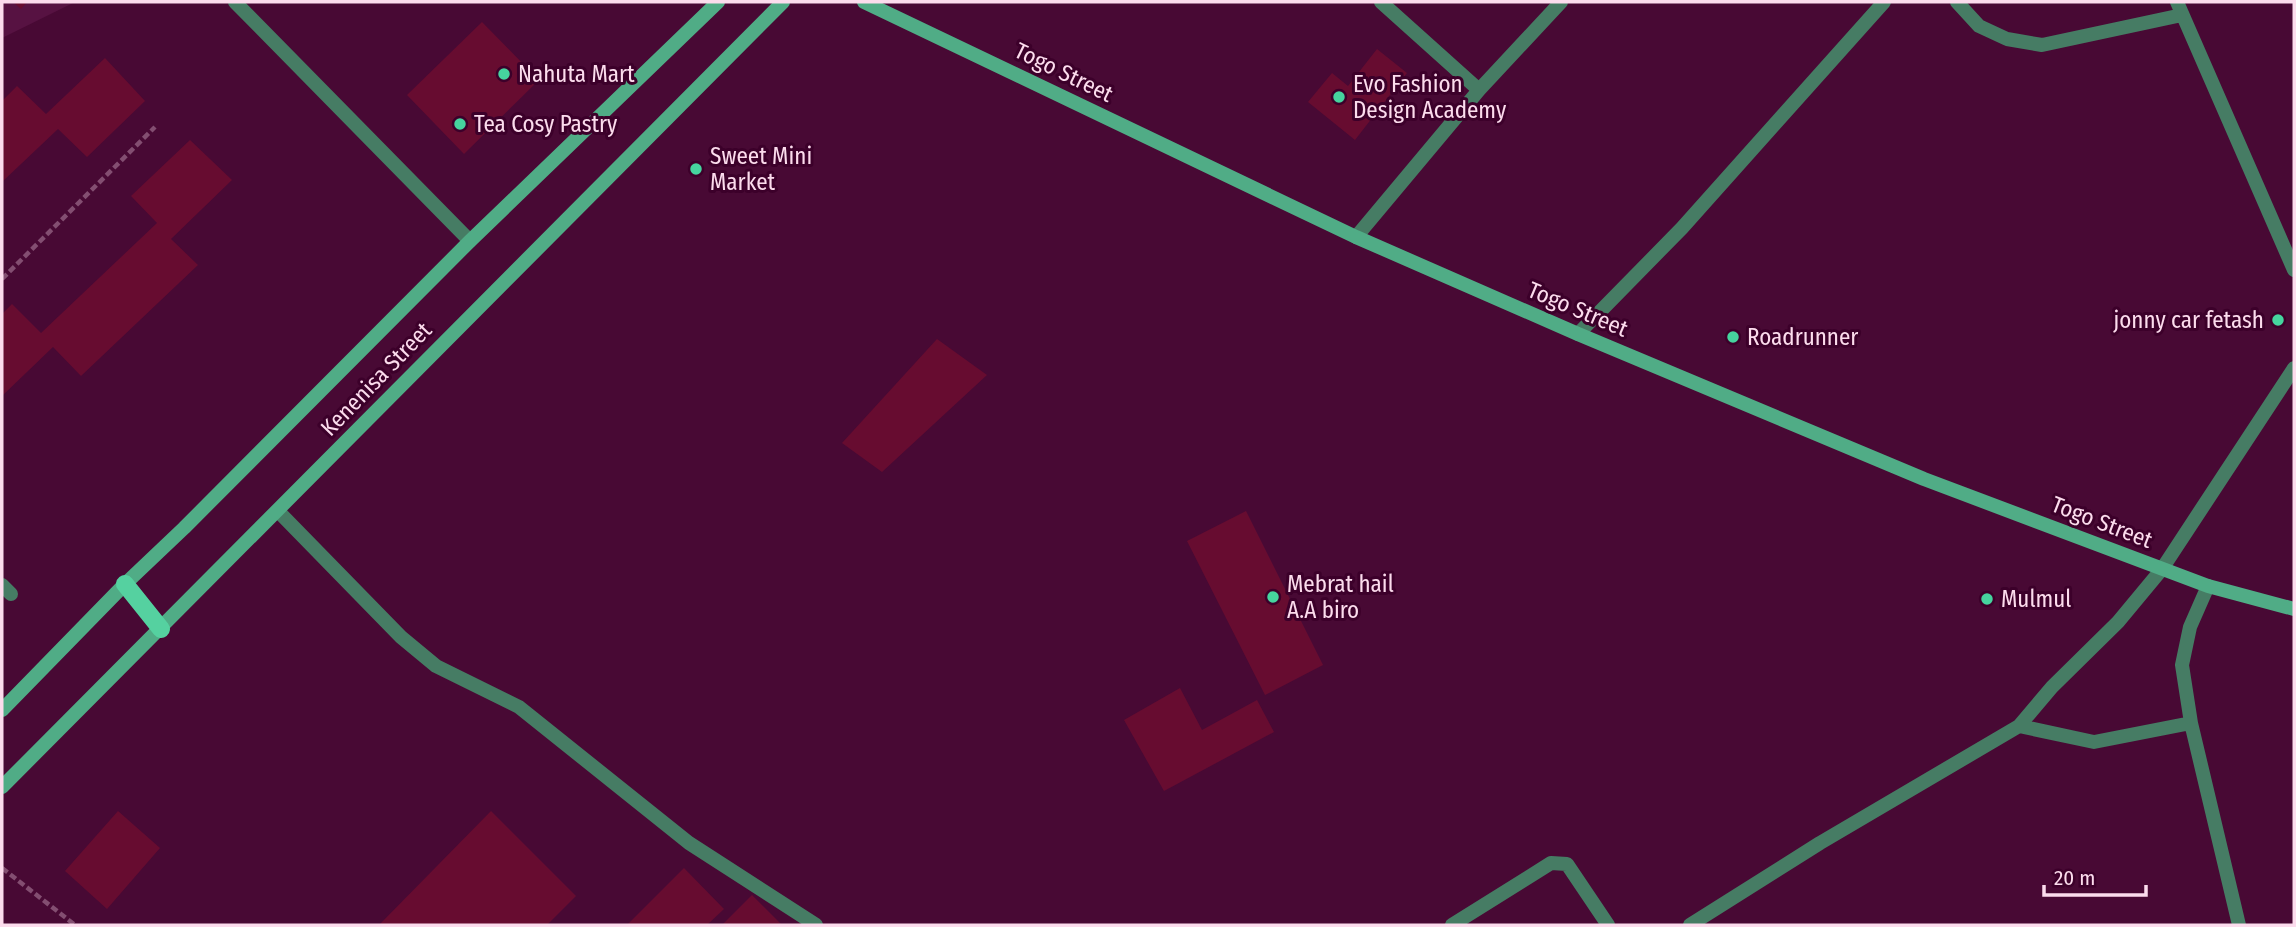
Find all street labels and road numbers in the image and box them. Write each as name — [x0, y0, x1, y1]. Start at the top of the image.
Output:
street label: Togo Street — [1010, 36, 1118, 108]
street label: Togo Street — [1524, 275, 1633, 343]
street label: Kenenisa Street — [315, 316, 438, 442]
street label: Togo Street — [2048, 490, 2157, 554]

